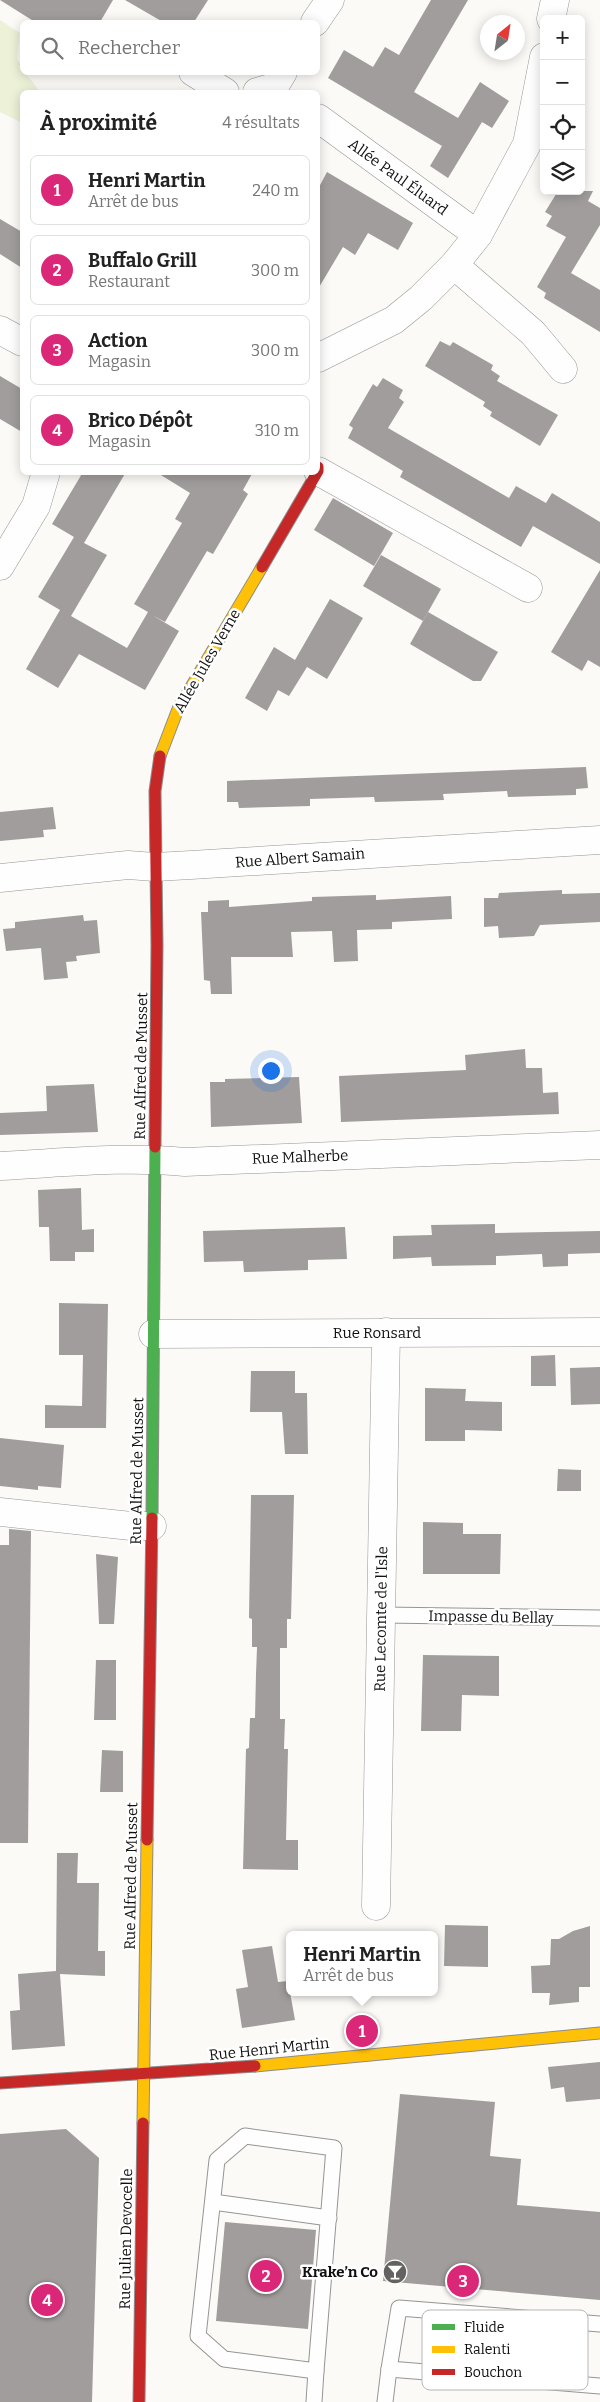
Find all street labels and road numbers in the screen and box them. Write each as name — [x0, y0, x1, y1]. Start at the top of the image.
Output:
street label: Allée Paul Éluard — [345, 135, 451, 219]
street label: Allée Jules Verne — [170, 606, 244, 716]
street label: Rue Albert Samain — [234, 844, 366, 872]
street label: Rue Alfred de Musset — [131, 992, 151, 1140]
street label: Rue Malherbe — [251, 1146, 349, 1168]
street label: Rue Ronsard — [333, 1324, 421, 1342]
street label: Rue Alfred de Musset — [127, 1397, 147, 1545]
street label: Rue Lecomte de l'Isle — [371, 1546, 391, 1692]
street label: Impasse du Bellay — [428, 1607, 554, 1627]
street label: Rue Alfred de Musset — [121, 1802, 141, 1950]
street label: Rue Henri Martin — [208, 2034, 330, 2064]
street label: Rue Julien Devocelle — [116, 2168, 136, 2310]

